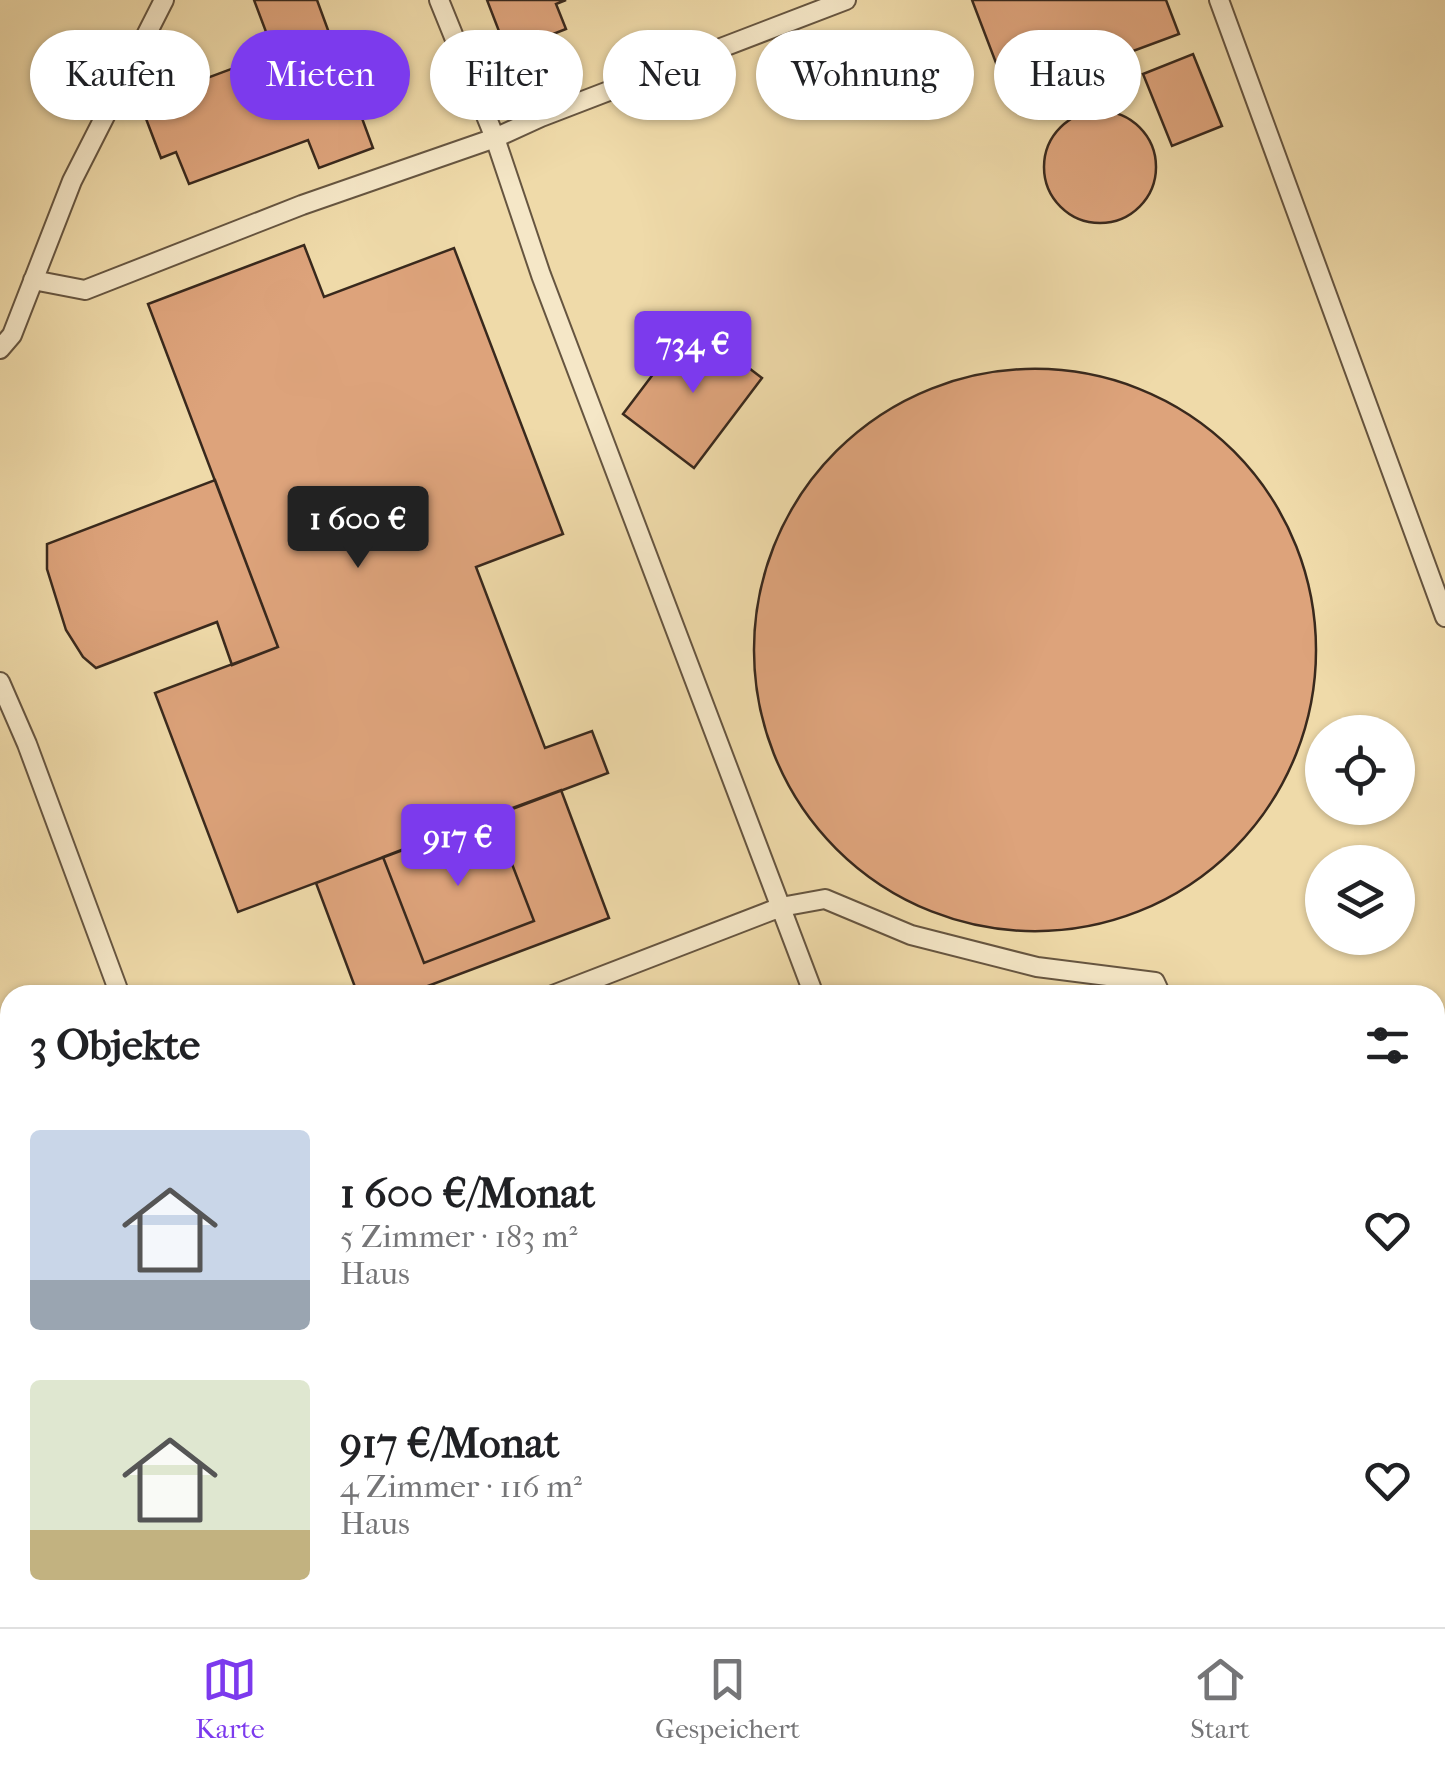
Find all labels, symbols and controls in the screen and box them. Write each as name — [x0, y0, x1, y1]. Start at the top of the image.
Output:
chip: Kaufen — [30, 30, 210, 120]
chip: Mieten — [230, 30, 410, 120]
chip: Filter — [430, 30, 583, 120]
chip: Neu — [603, 30, 736, 120]
chip: Wohnung — [756, 30, 974, 120]
chip: Haus — [994, 30, 1141, 120]
pin: 734 € — [623, 311, 763, 396]
text: 734 € — [656, 325, 730, 362]
pin: 1 600 € — [266, 486, 450, 571]
text: 1 600 € — [310, 500, 406, 537]
map controls — [1305, 715, 1415, 955]
button: locate — [1305, 715, 1415, 825]
pin: 917 € — [388, 804, 528, 889]
text: 917 € — [423, 818, 493, 855]
button: layers — [1305, 845, 1415, 955]
icon: filters — [1360, 1018, 1415, 1073]
text: 3 Objekte — [30, 1021, 200, 1070]
text: 1 600 €/Monat — [340, 1169, 595, 1218]
icon: home — [110, 1170, 230, 1290]
icon: heart — [1360, 1203, 1415, 1258]
text: 5 Zimmer · 183 m² — [340, 1218, 578, 1255]
text: Haus — [340, 1255, 410, 1292]
text: 917 €/Monat — [340, 1419, 559, 1468]
icon: home — [110, 1420, 230, 1540]
icon: heart — [1360, 1453, 1415, 1508]
text: 4 Zimmer · 116 m² — [340, 1468, 582, 1505]
text: Haus — [340, 1505, 410, 1542]
tab: Karte — [195, 1652, 265, 1745]
tab: Gespeichert — [655, 1652, 800, 1745]
tab: Start — [1190, 1652, 1250, 1745]

